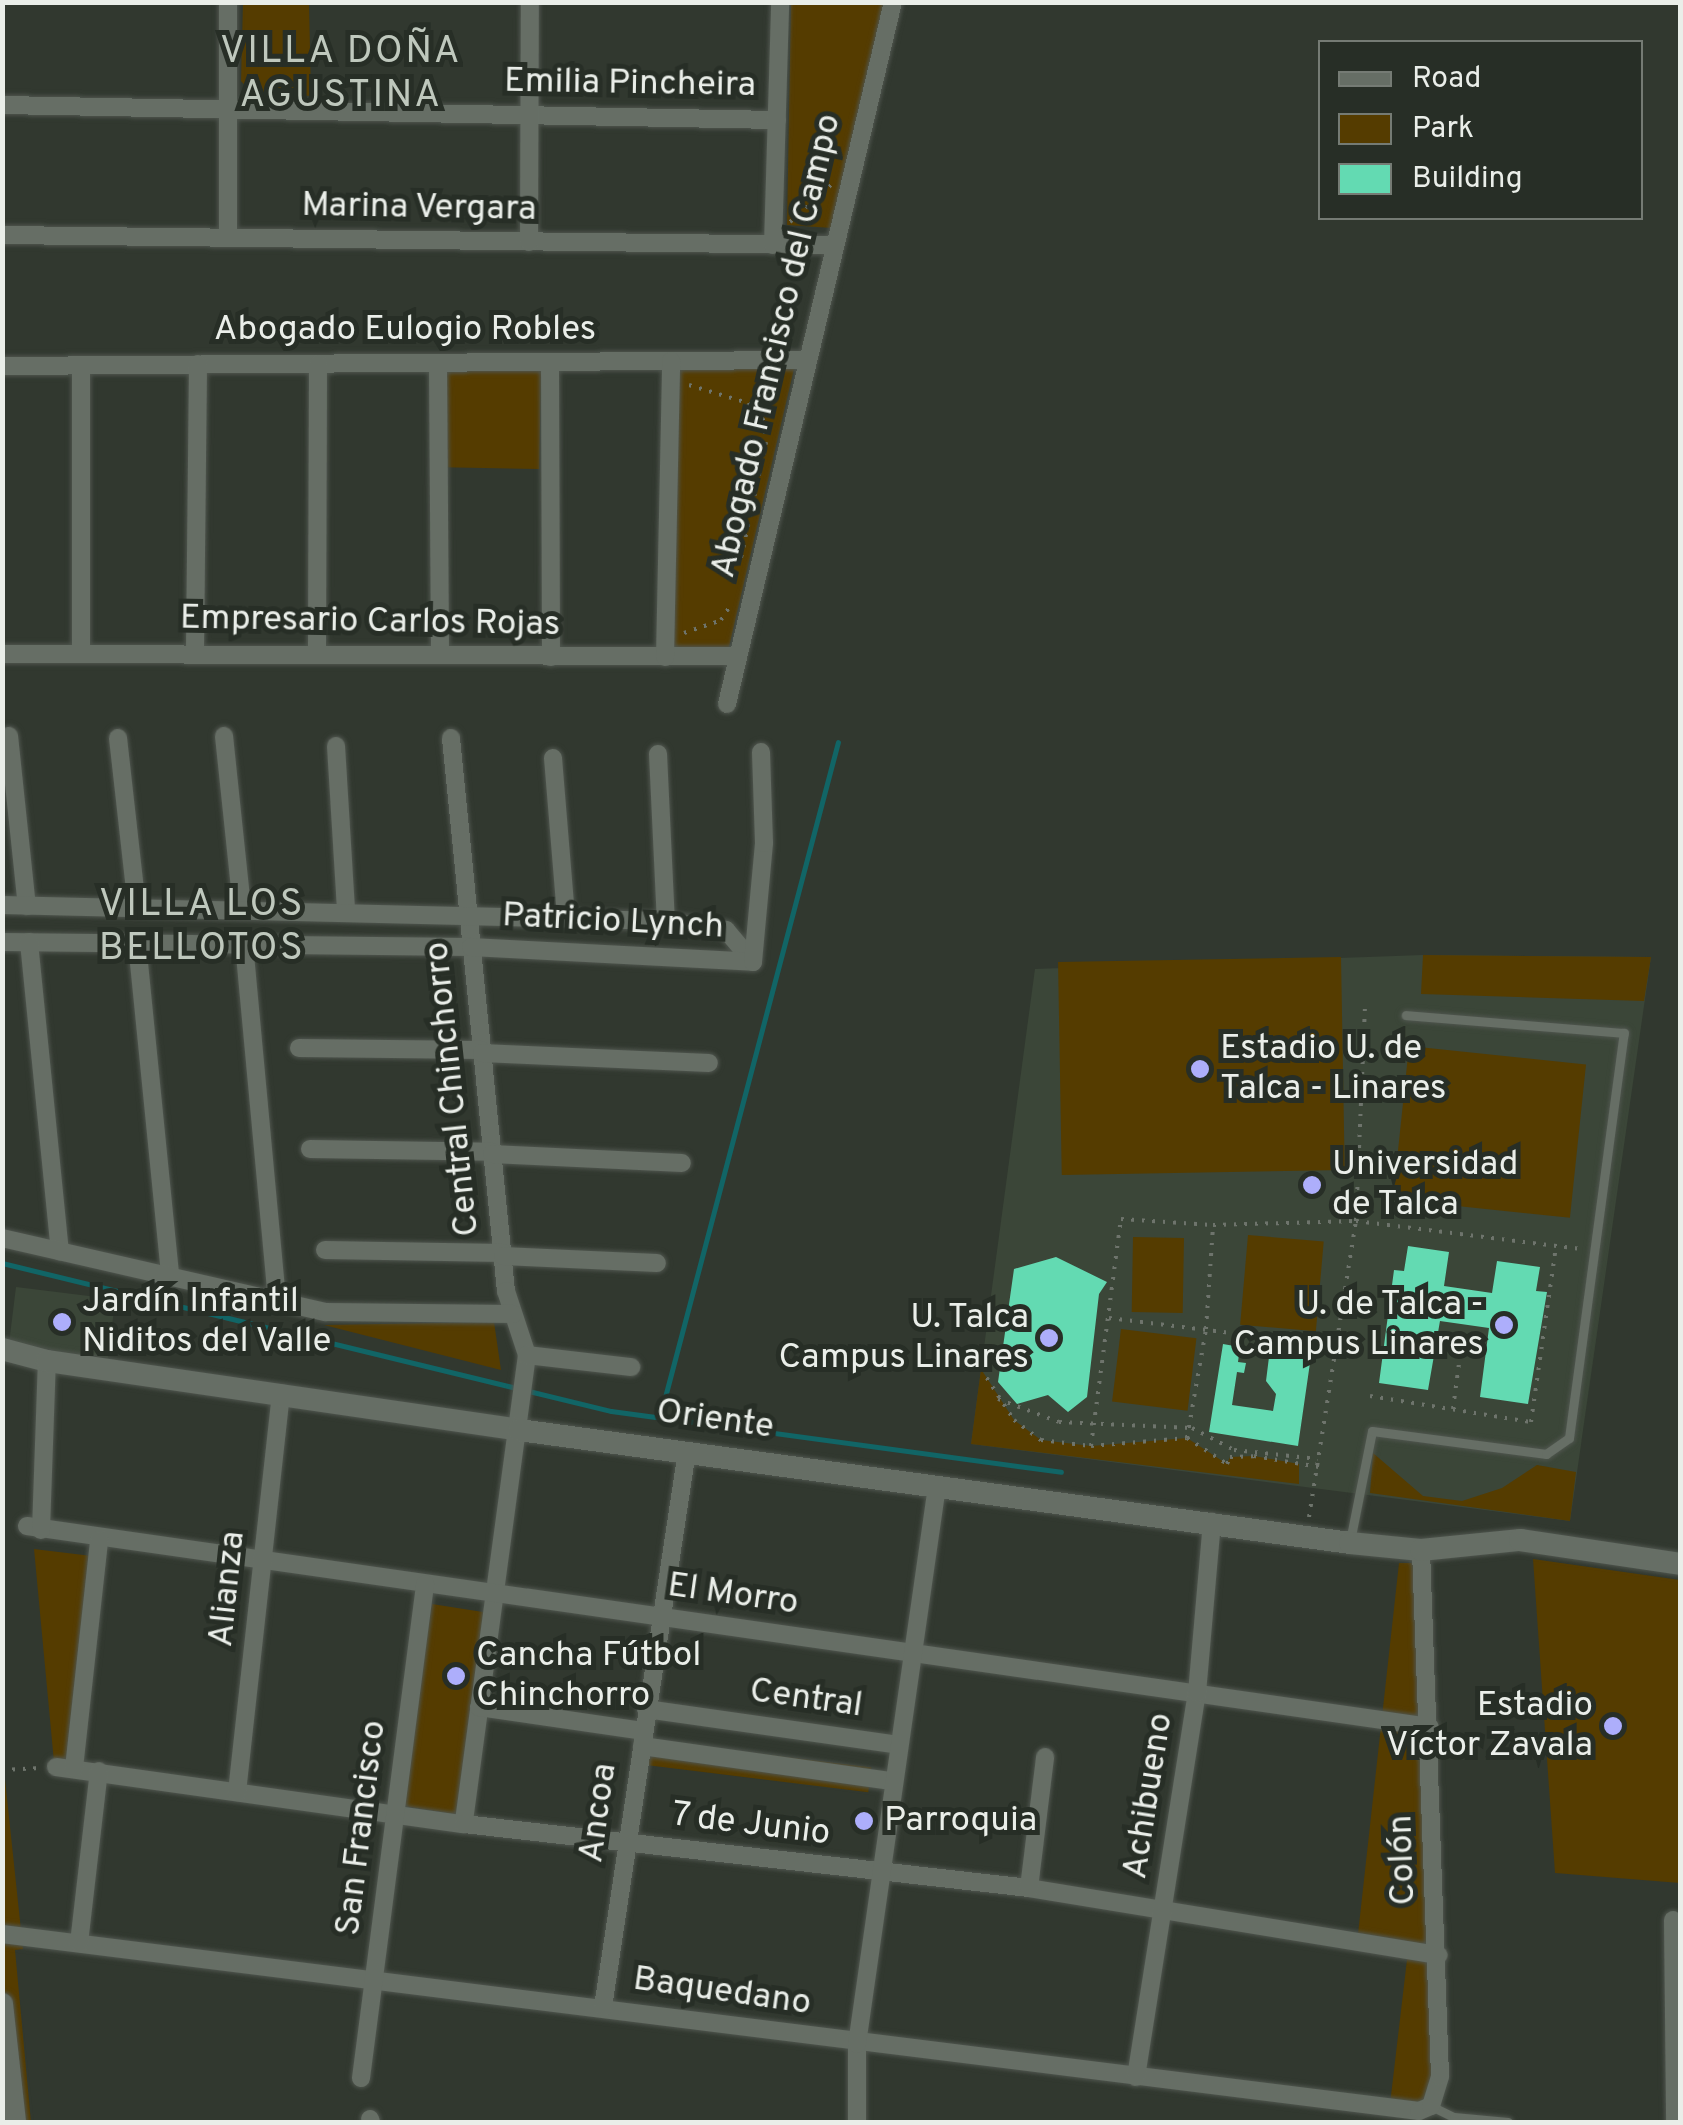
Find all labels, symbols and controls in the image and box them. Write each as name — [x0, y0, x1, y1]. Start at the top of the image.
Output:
district label: VILLA DOÑA AGUSTINA — [219, 30, 463, 120]
legend — [1318, 40, 1643, 220]
street label: Emilia Pincheira — [504, 61, 756, 107]
text: Road — [1412, 61, 1481, 98]
street label: Abogado Francisco del Campo — [703, 110, 851, 582]
text: Park — [1412, 111, 1474, 148]
text: Building — [1412, 161, 1523, 198]
street label: Marina Vergara — [300, 185, 538, 231]
street label: Abogado Eulogio Robles — [214, 309, 596, 351]
street label: Empresario Carlos Rojas — [180, 598, 560, 646]
district label: VILLA LOS BELLOTOS — [98, 883, 306, 972]
street label: Patricio Lynch — [501, 895, 725, 949]
street label: Central Chinchorro — [417, 940, 489, 1238]
place label: Estadio U. de Talca - Linares — [1220, 1028, 1447, 1110]
marker: Estadio U. de Talca - Linares — [1189, 1058, 1211, 1080]
place label: Universidad de Talca — [1332, 1144, 1518, 1226]
marker: Universidad de Talca — [1301, 1174, 1323, 1196]
place label: Jardín Infantil Niditos del Valle — [82, 1281, 333, 1363]
place label: U. de Talca - Campus Linares — [1233, 1284, 1484, 1366]
place label: U. Talca Campus Linares — [778, 1297, 1029, 1379]
marker: Jardín Infantil Niditos del Valle — [51, 1311, 73, 1333]
marker: U. de Talca - Campus Linares — [1493, 1314, 1515, 1336]
marker: U. Talca Campus Linares — [1038, 1327, 1060, 1349]
street label: Oriente — [654, 1391, 776, 1449]
street label: Alianza — [201, 1529, 255, 1649]
street label: El Morro — [665, 1565, 801, 1625]
place label: Cancha Fútbol Chinchorro — [476, 1635, 701, 1717]
marker: Cancha Fútbol Chinchorro — [445, 1665, 467, 1687]
street label: Central — [747, 1670, 865, 1728]
place label: Estadio Víctor Zavala — [1386, 1685, 1593, 1767]
street label: Achibueno — [1115, 1710, 1183, 1882]
marker: Estadio Víctor Zavala — [1602, 1715, 1624, 1737]
street label: San Francisco — [328, 1718, 396, 1938]
street label: Ancoa — [571, 1760, 627, 1866]
street label: 7 de Junio — [669, 1794, 833, 1856]
place label: Parroquia — [884, 1800, 1037, 1842]
marker: Parroquia — [853, 1810, 875, 1832]
street label: Colón — [1380, 1814, 1426, 1906]
street label: Baquedano — [630, 1959, 814, 2025]

